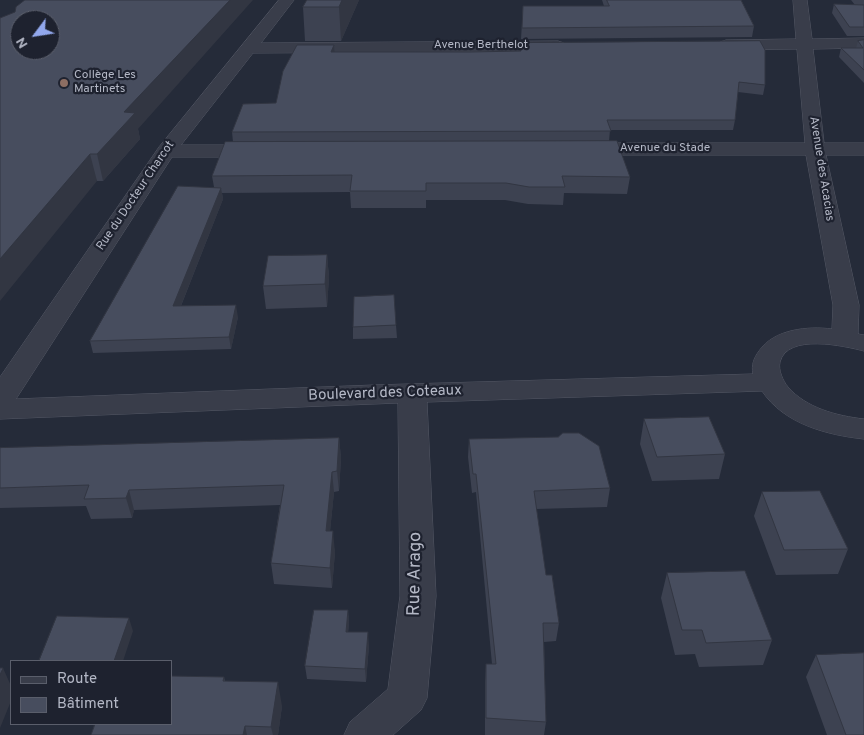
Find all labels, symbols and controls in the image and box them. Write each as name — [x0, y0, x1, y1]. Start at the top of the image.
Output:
north arrow — [10, 10, 60, 60]
text: N — [13, 34, 32, 51]
street label: Avenue Berthelot — [434, 39, 528, 53]
place label: Collège Les Martinets — [74, 69, 136, 97]
marker: Collège Les Martinets — [58, 77, 70, 89]
street label: Avenue des Acacias — [806, 116, 836, 222]
street label: Rue du Docteur Charcot — [94, 139, 178, 253]
street label: Avenue du Stade — [620, 142, 710, 156]
street label: Boulevard des Coteaux — [308, 382, 462, 406]
street label: Rue Arago — [404, 532, 428, 616]
legend — [10, 660, 172, 725]
text: Route — [57, 670, 97, 689]
text: Bâtiment — [57, 695, 119, 714]

